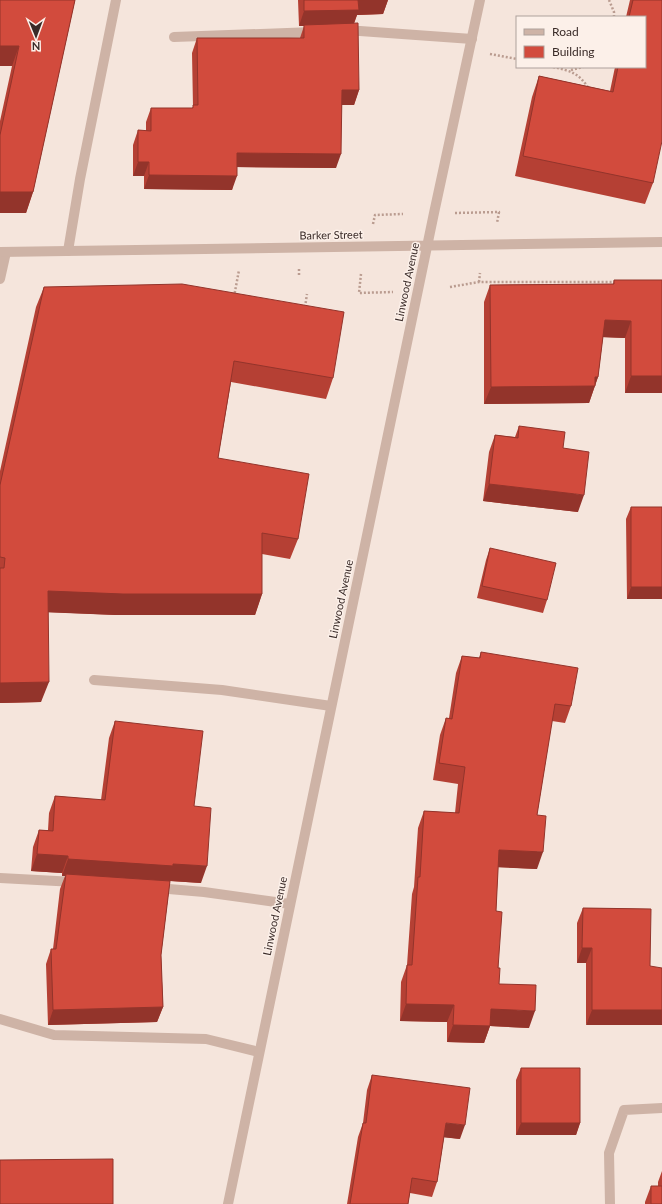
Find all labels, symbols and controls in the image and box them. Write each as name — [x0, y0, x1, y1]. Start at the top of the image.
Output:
north arrow — [16, 16, 56, 56]
legend — [516, 16, 646, 68]
text: Road — [552, 24, 579, 39]
text: N — [32, 40, 41, 53]
text: Building — [552, 44, 595, 59]
street label: Barker Street — [299, 227, 363, 242]
street label: Linwood Avenue — [392, 241, 421, 323]
street label: Linwood Avenue — [326, 558, 355, 640]
street label: Linwood Avenue — [260, 875, 289, 957]

